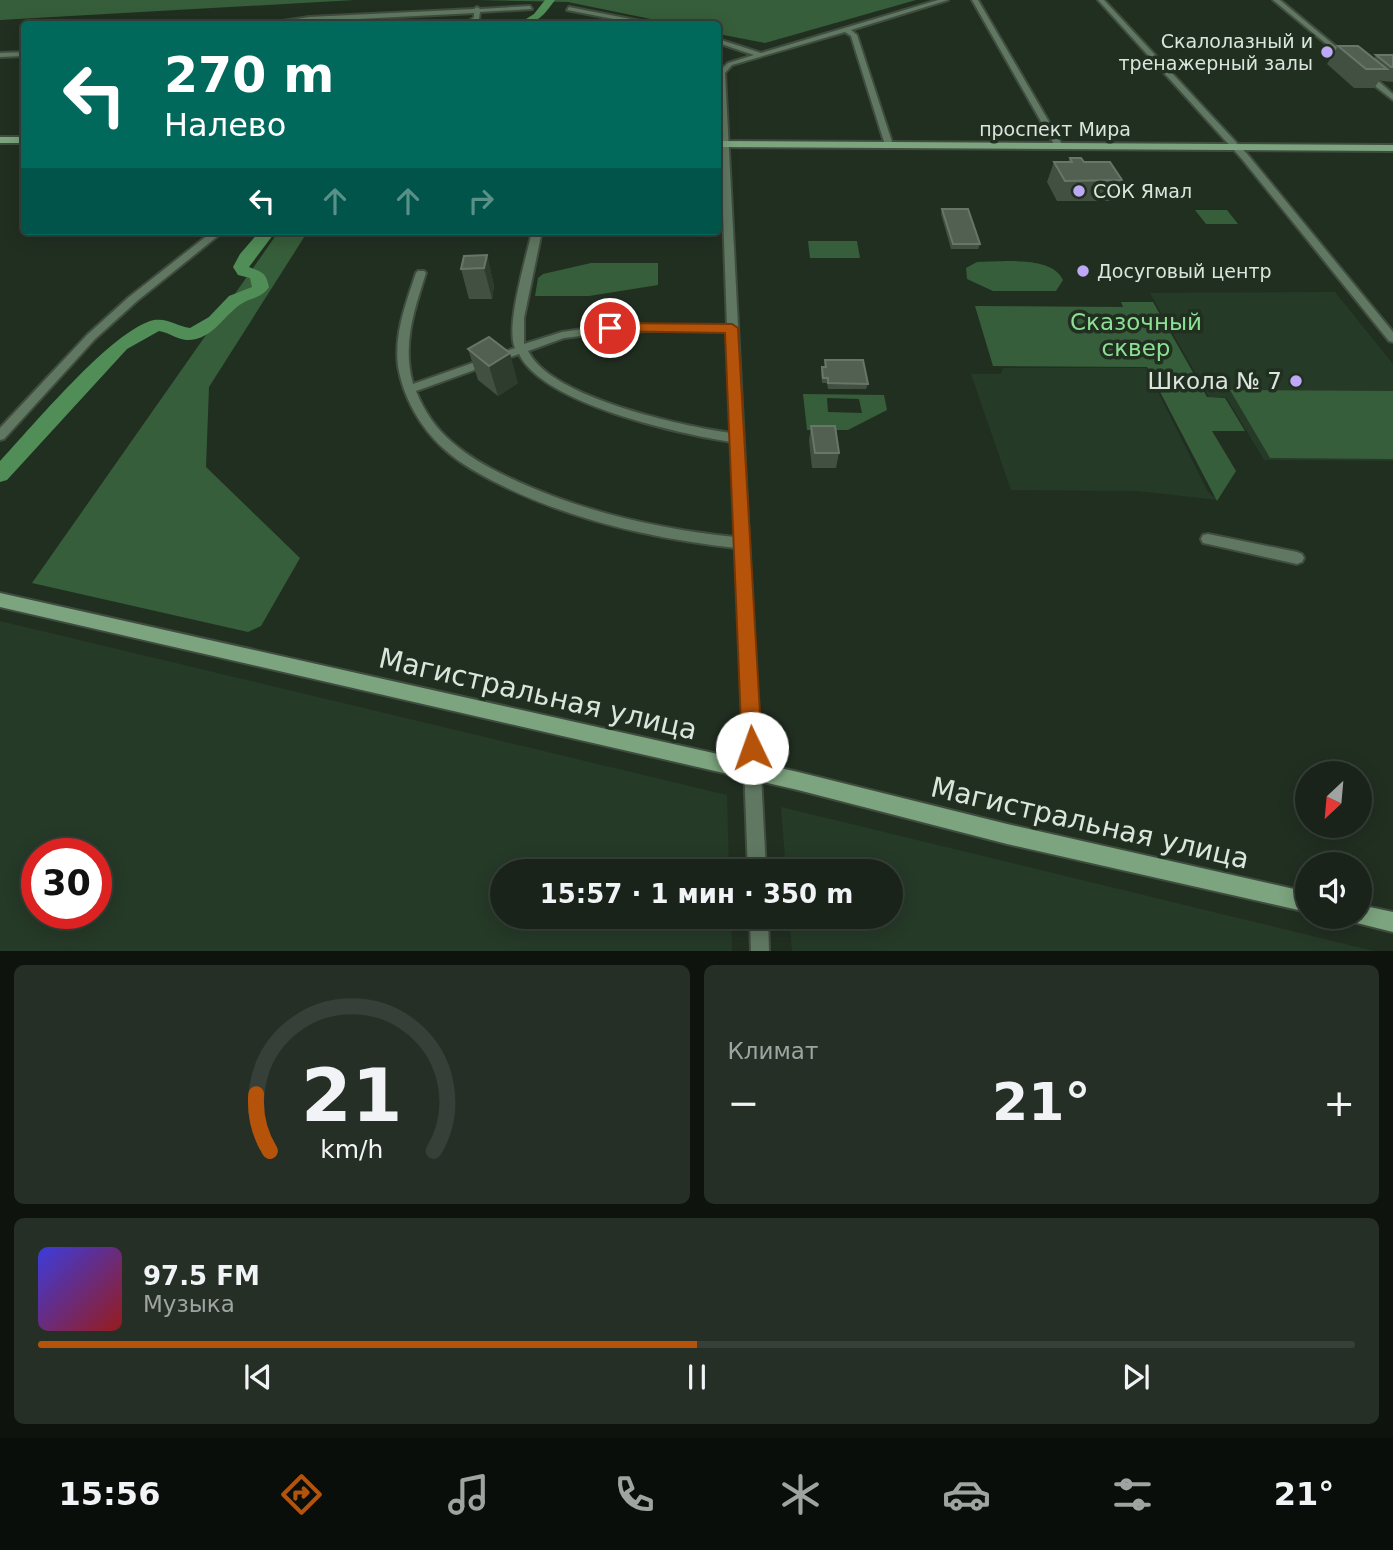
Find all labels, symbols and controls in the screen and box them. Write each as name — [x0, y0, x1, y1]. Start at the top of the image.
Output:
place label: Скалолазный и тренажерный залы — [1119, 30, 1313, 74]
marker: Скалолазный и тренажерный залы — [1319, 44, 1335, 60]
text: 270 m — [164, 47, 334, 104]
icon: left — [49, 49, 140, 140]
text: Налево — [164, 106, 286, 144]
street label: проспект Мира — [979, 118, 1131, 140]
place label: СОК Ямал — [1093, 180, 1192, 202]
icon: left — [243, 182, 281, 220]
icon: ahead — [316, 182, 354, 220]
icon: ahead — [389, 182, 427, 220]
icon: right — [462, 182, 500, 220]
marker: СОК Ямал — [1071, 183, 1087, 199]
place label: Досуговый центр — [1097, 260, 1272, 282]
marker: Досуговый центр — [1075, 263, 1091, 279]
pin — [580, 298, 640, 358]
icon: arrive — [591, 309, 629, 347]
park label: Сказочный сквер — [1070, 309, 1202, 361]
place label: Школа № 7 — [1147, 368, 1282, 394]
marker: Школа № 7 — [1288, 373, 1304, 389]
street label: Магистральная улица — [376, 641, 700, 747]
position arrow — [715, 711, 789, 785]
north arrow — [1295, 761, 1372, 838]
map controls — [1295, 761, 1372, 929]
street label: Магистральная улица — [928, 770, 1252, 876]
speed limit sign: 30 — [21, 838, 112, 929]
button: sound — [1295, 852, 1372, 929]
text: 15:57 · 1 мин · 350 m — [540, 879, 853, 909]
text: Климат — [728, 1038, 818, 1064]
text: 21 — [301, 1053, 402, 1138]
text: 21° — [992, 1072, 1090, 1132]
text: − — [728, 1081, 759, 1125]
text: + — [1323, 1081, 1355, 1125]
text: km/h — [320, 1134, 383, 1163]
text: 97.5 FM — [143, 1261, 260, 1291]
text: Музыка — [143, 1291, 235, 1317]
icon: previous — [239, 1358, 277, 1396]
icon: pause — [678, 1358, 716, 1396]
icon: next — [1117, 1358, 1155, 1396]
icon: directions — [277, 1470, 326, 1519]
icon: music — [444, 1470, 493, 1519]
icon: phone — [610, 1470, 659, 1519]
icon: climate — [776, 1470, 825, 1519]
icon: car — [942, 1470, 991, 1519]
icon: filters — [1108, 1470, 1157, 1519]
text: 15:56 — [59, 1475, 160, 1513]
text: 21° — [1274, 1475, 1334, 1513]

